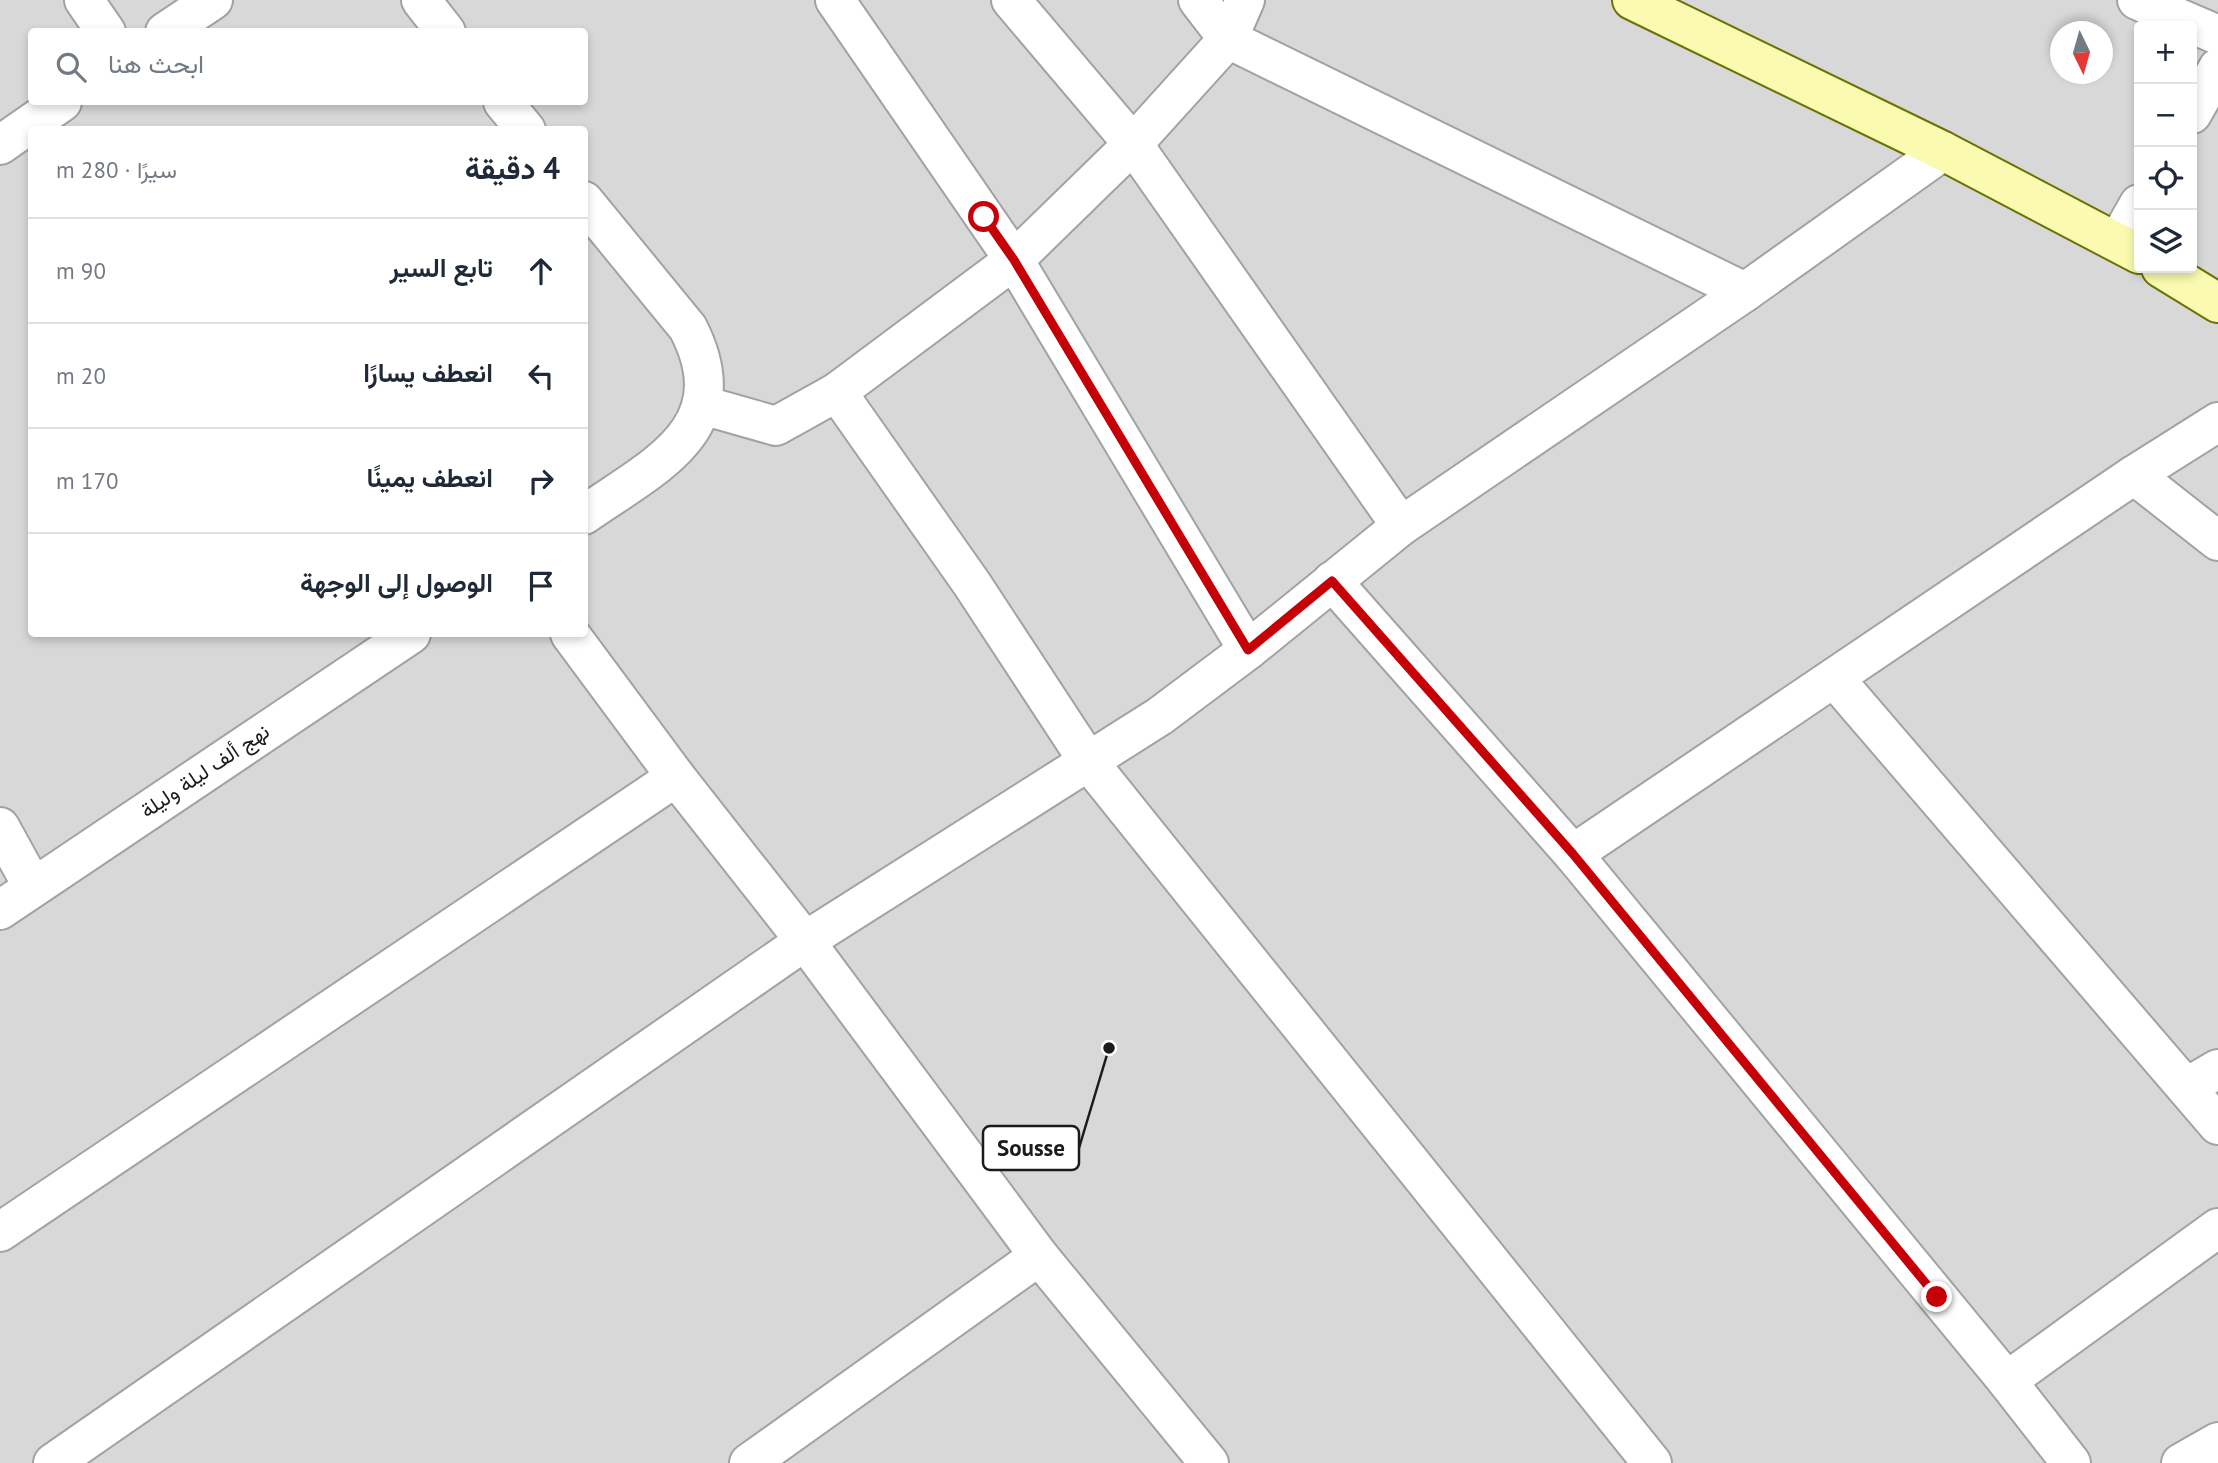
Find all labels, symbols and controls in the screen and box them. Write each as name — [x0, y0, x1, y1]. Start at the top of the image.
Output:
north arrow — [2050, 21, 2113, 84]
map controls — [2134, 21, 2197, 273]
button: + — [2134, 21, 2197, 84]
search box — [28, 28, 588, 105]
text: ابحث هنا — [108, 47, 204, 80]
icon: search — [52, 48, 90, 86]
button: − — [2134, 84, 2197, 147]
button: locate — [2134, 147, 2197, 210]
text: 4 دقيقة — [465, 148, 560, 187]
text: سيرًا · 280 m — [56, 155, 177, 184]
route start — [968, 201, 999, 232]
button: layers — [2134, 210, 2197, 273]
text: تابع السير — [389, 251, 493, 284]
icon: ahead — [522, 252, 560, 290]
text: 90 m — [56, 256, 106, 285]
text: انعطف يسارًا — [363, 356, 493, 389]
icon: left — [522, 357, 560, 395]
text: 20 m — [56, 361, 106, 390]
text: انعطف يمينًا — [367, 461, 493, 494]
icon: right — [522, 462, 560, 500]
text: 170 m — [56, 466, 118, 495]
text: الوصول إلى الوجهة — [300, 566, 493, 599]
icon: arrive — [522, 567, 560, 605]
street label: نهج ألف ليلة وليلة — [135, 717, 275, 825]
callout: Sousse — [983, 1126, 1079, 1170]
text: Sousse — [997, 1133, 1065, 1162]
route end — [1921, 1281, 1952, 1312]

